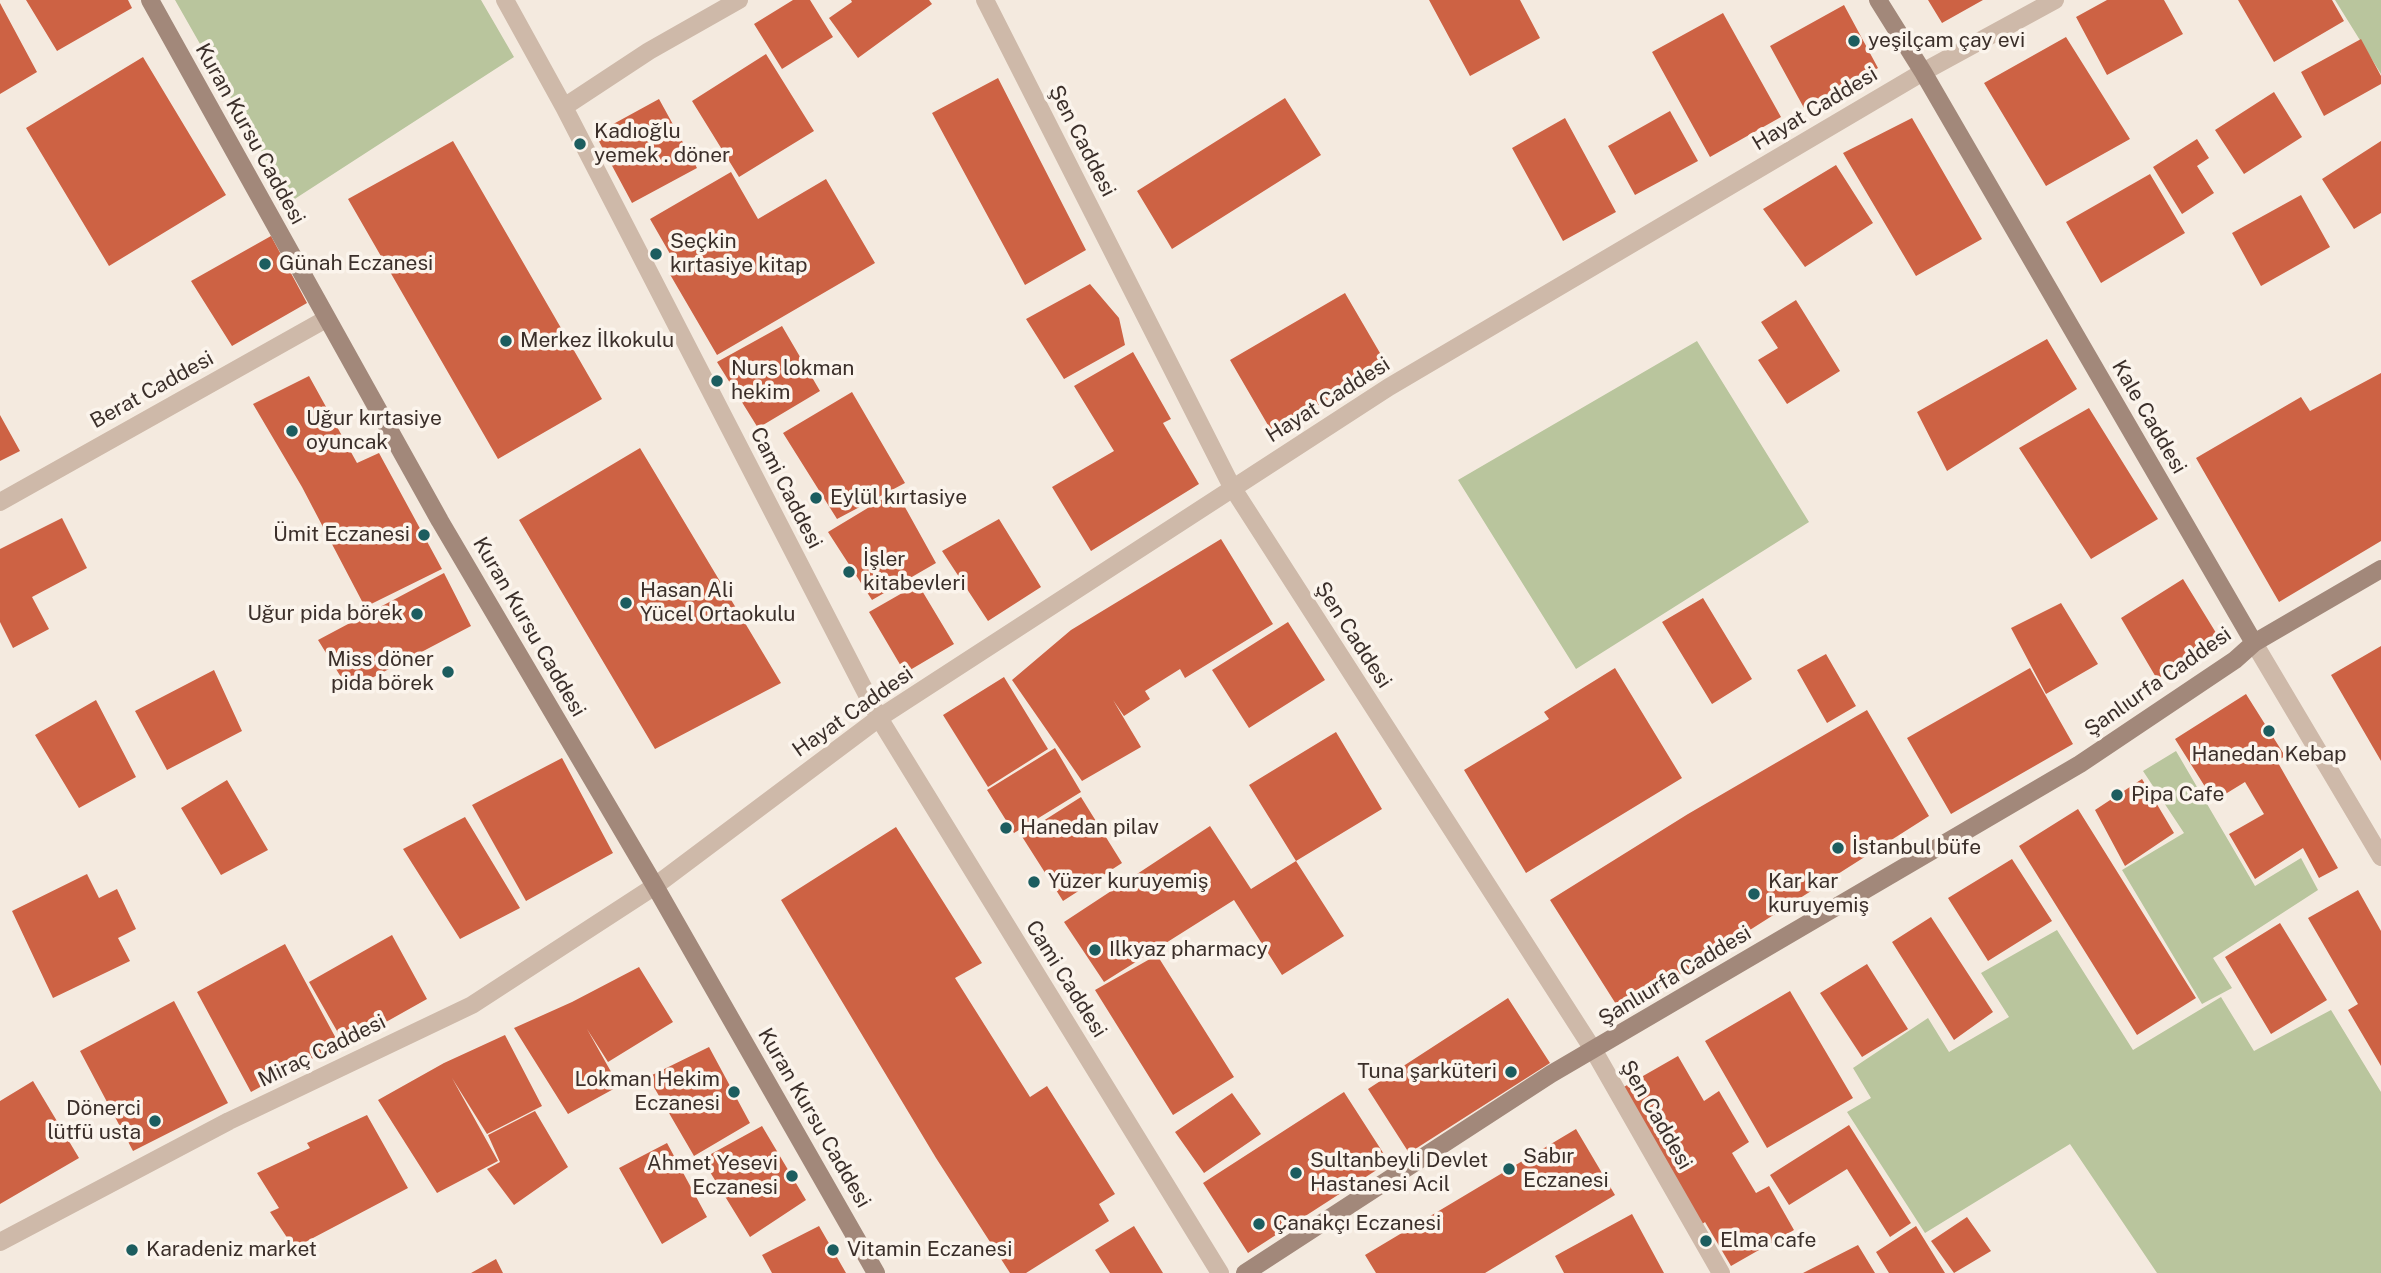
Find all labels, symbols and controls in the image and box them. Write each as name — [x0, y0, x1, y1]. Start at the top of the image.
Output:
place label: yeşilçam çay evi — [1868, 28, 2025, 54]
marker: yeşilçam çay evi — [1846, 33, 1862, 49]
street label: Kuran Kursu Caddesi — [190, 39, 310, 229]
street label: Hayat Caddesi — [1748, 62, 1882, 156]
street label: Şen Caddesi — [1043, 81, 1121, 201]
place label: Kadıoğlu yemek . döner — [594, 119, 730, 169]
marker: Kadıoğlu yemek . döner — [572, 136, 588, 152]
place label: Seçkin kırtasiye kitap — [670, 229, 808, 279]
marker: Seçkin kırtasiye kitap — [648, 246, 664, 262]
place label: Günah Eczanesi — [279, 251, 433, 277]
marker: Günah Eczanesi — [257, 256, 273, 272]
place label: Merkez İlkokulu — [520, 328, 674, 354]
marker: Merkez İlkokulu — [498, 333, 514, 349]
street label: Berat Caddesi — [86, 346, 218, 434]
street label: Hayat Caddesi — [1261, 352, 1395, 448]
place label: Nurs lokman hekim — [731, 356, 854, 406]
street label: Kale Caddesi — [2106, 356, 2192, 478]
marker: Nurs lokman hekim — [709, 373, 725, 389]
place label: Uğur kırtasiye oyuncak — [306, 406, 442, 456]
marker: Uğur kırtasiye oyuncak — [284, 423, 300, 439]
street label: Cami Caddesi — [745, 423, 827, 553]
place label: Eylül kırtasiye — [830, 485, 967, 511]
marker: Eylül kırtasiye — [808, 490, 824, 506]
place label: Ümit Eczanesi — [273, 522, 410, 548]
marker: Ümit Eczanesi — [416, 527, 432, 543]
street label: Kuran Kursu Caddesi — [467, 533, 591, 721]
place label: İşler kitabevleri — [863, 547, 966, 597]
marker: İşler kitabevleri — [841, 564, 857, 580]
street label: Şen Caddesi — [1309, 577, 1397, 693]
place label: Hasan Ali Yücel Ortaokulu — [640, 578, 796, 628]
marker: Hasan Ali Yücel Ortaokulu — [618, 595, 634, 611]
place label: Uğur pida börek — [247, 601, 403, 627]
marker: Uğur pida börek — [409, 606, 425, 622]
street label: Şanlıurfa Caddesi — [2080, 622, 2236, 742]
place label: Miss döner pida börek — [327, 647, 434, 697]
street label: Hayat Caddesi — [788, 661, 918, 763]
marker: Miss döner pida börek — [440, 664, 456, 680]
marker: Hanedan Kebap — [2261, 723, 2277, 739]
place label: Hanedan Kebap — [2191, 742, 2347, 768]
place label: Pipa Cafe — [2131, 782, 2224, 808]
marker: Pipa Cafe — [2109, 787, 2125, 803]
place label: Hanedan pilav — [1020, 815, 1159, 841]
marker: Hanedan pilav — [998, 820, 1014, 836]
place label: İstanbul büfe — [1852, 835, 1981, 861]
marker: İstanbul büfe — [1830, 840, 1846, 856]
place label: Yüzer kuruyemiş — [1048, 869, 1208, 895]
place label: Kar kar kuruyemiş — [1768, 869, 1869, 919]
marker: Yüzer kuruyemiş — [1026, 874, 1042, 890]
marker: Kar kar kuruyemiş — [1746, 886, 1762, 902]
street label: Cami Caddesi — [1020, 916, 1112, 1042]
street label: Şanlıurfa Caddesi — [1594, 921, 1756, 1031]
place label: Ilkyaz pharmacy — [1109, 937, 1268, 963]
marker: Ilkyaz pharmacy — [1087, 942, 1103, 958]
street label: Miraç Caddesi — [254, 1009, 390, 1093]
street label: Kuran Kursu Caddesi — [752, 1024, 876, 1212]
street label: Şen Caddesi — [1615, 1056, 1697, 1174]
place label: Tuna şarküteri — [1357, 1059, 1497, 1085]
marker: Tuna şarküteri — [1503, 1064, 1519, 1080]
place label: Lokman Hekim Eczanesi — [575, 1067, 720, 1117]
marker: Lokman Hekim Eczanesi — [726, 1084, 742, 1100]
place label: Dönerci lütfü usta — [48, 1096, 141, 1146]
marker: Dönerci lütfü usta — [147, 1113, 163, 1129]
place label: Sabır Eczanesi — [1523, 1144, 1609, 1194]
place label: Sultanbeyli Devlet Hastanesi Acil — [1310, 1148, 1488, 1198]
place label: Ahmet Yesevi Eczanesi — [647, 1151, 778, 1201]
marker: Sabır Eczanesi — [1501, 1161, 1517, 1177]
marker: Sultanbeyli Devlet Hastanesi Acil — [1288, 1165, 1304, 1181]
marker: Ahmet Yesevi Eczanesi — [784, 1168, 800, 1184]
place label: Çanakçı Eczanesi — [1273, 1211, 1441, 1237]
marker: Çanakçı Eczanesi — [1251, 1216, 1267, 1232]
place label: Elma cafe — [1720, 1228, 1816, 1254]
marker: Elma cafe — [1698, 1233, 1714, 1249]
place label: Karadeniz market — [146, 1237, 317, 1263]
place label: Vitamin Eczanesi — [847, 1237, 1012, 1263]
marker: Karadeniz market — [124, 1242, 140, 1258]
marker: Vitamin Eczanesi — [825, 1242, 841, 1258]

